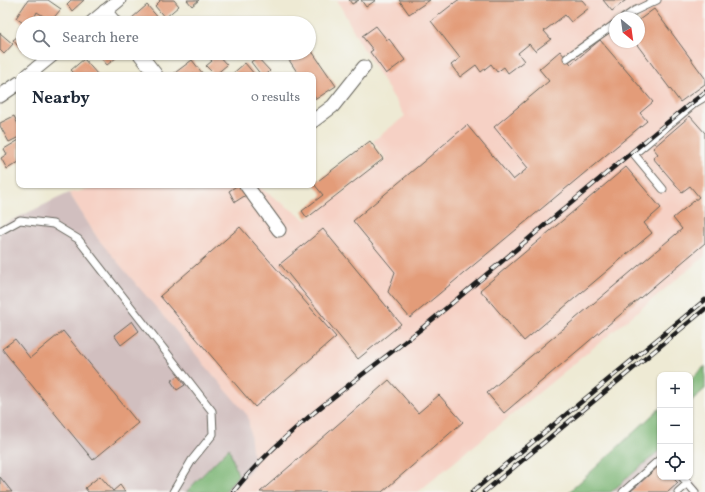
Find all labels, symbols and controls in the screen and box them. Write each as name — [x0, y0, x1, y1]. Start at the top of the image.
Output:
north arrow — [609, 12, 645, 48]
search box — [16, 16, 316, 60]
icon: search — [30, 27, 52, 49]
text: Search here — [62, 28, 139, 49]
text: Nearby — [32, 87, 90, 110]
text: 0 results — [251, 89, 300, 107]
map controls — [657, 372, 693, 480]
button: + — [657, 372, 693, 408]
button: − — [657, 408, 693, 444]
button: locate — [657, 444, 693, 480]

